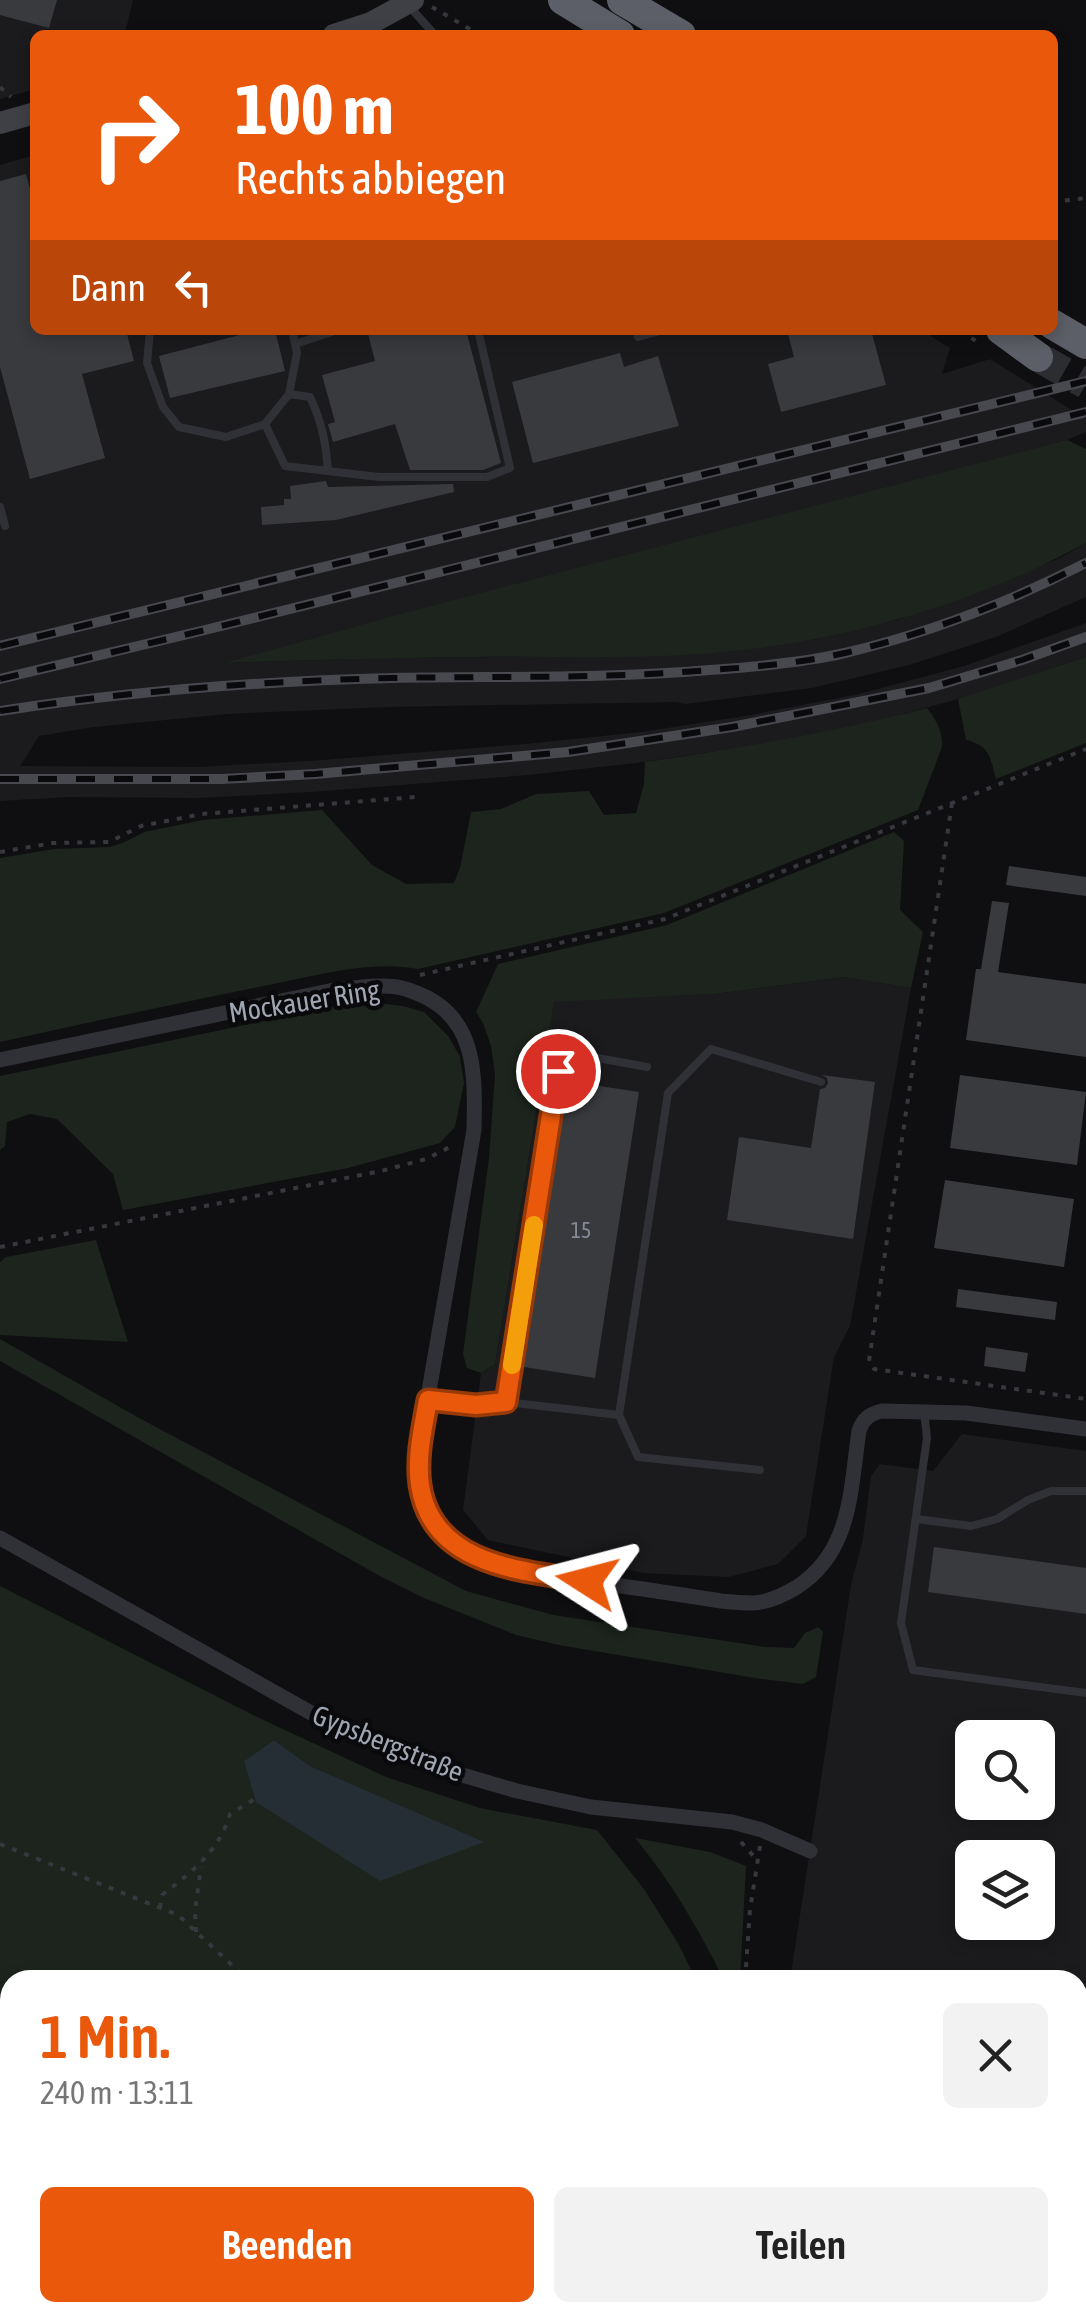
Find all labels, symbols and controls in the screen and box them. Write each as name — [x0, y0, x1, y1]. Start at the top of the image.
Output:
text: 100 m — [235, 69, 394, 149]
icon: right — [70, 70, 200, 200]
text: Rechts abbiegen — [235, 152, 506, 204]
icon: left — [166, 260, 221, 315]
text: Dann — [70, 266, 146, 309]
street label: Mockauer Ring — [226, 973, 382, 1029]
pin — [516, 1029, 601, 1114]
icon: arrive — [531, 1044, 586, 1099]
house number: 15 — [571, 1217, 591, 1243]
position arrow — [535, 1529, 639, 1633]
street label: Gypsbergstraße — [308, 1698, 468, 1788]
map controls — [955, 1720, 1055, 1940]
button: search — [955, 1720, 1055, 1820]
button: layers — [955, 1840, 1055, 1940]
text: 1 Min. — [40, 2002, 170, 2071]
button: close — [943, 2003, 1048, 2108]
text: 240 m · 13:11 — [40, 2074, 194, 2111]
button: Beenden — [40, 2187, 534, 2302]
button: Teilen — [554, 2187, 1048, 2302]

